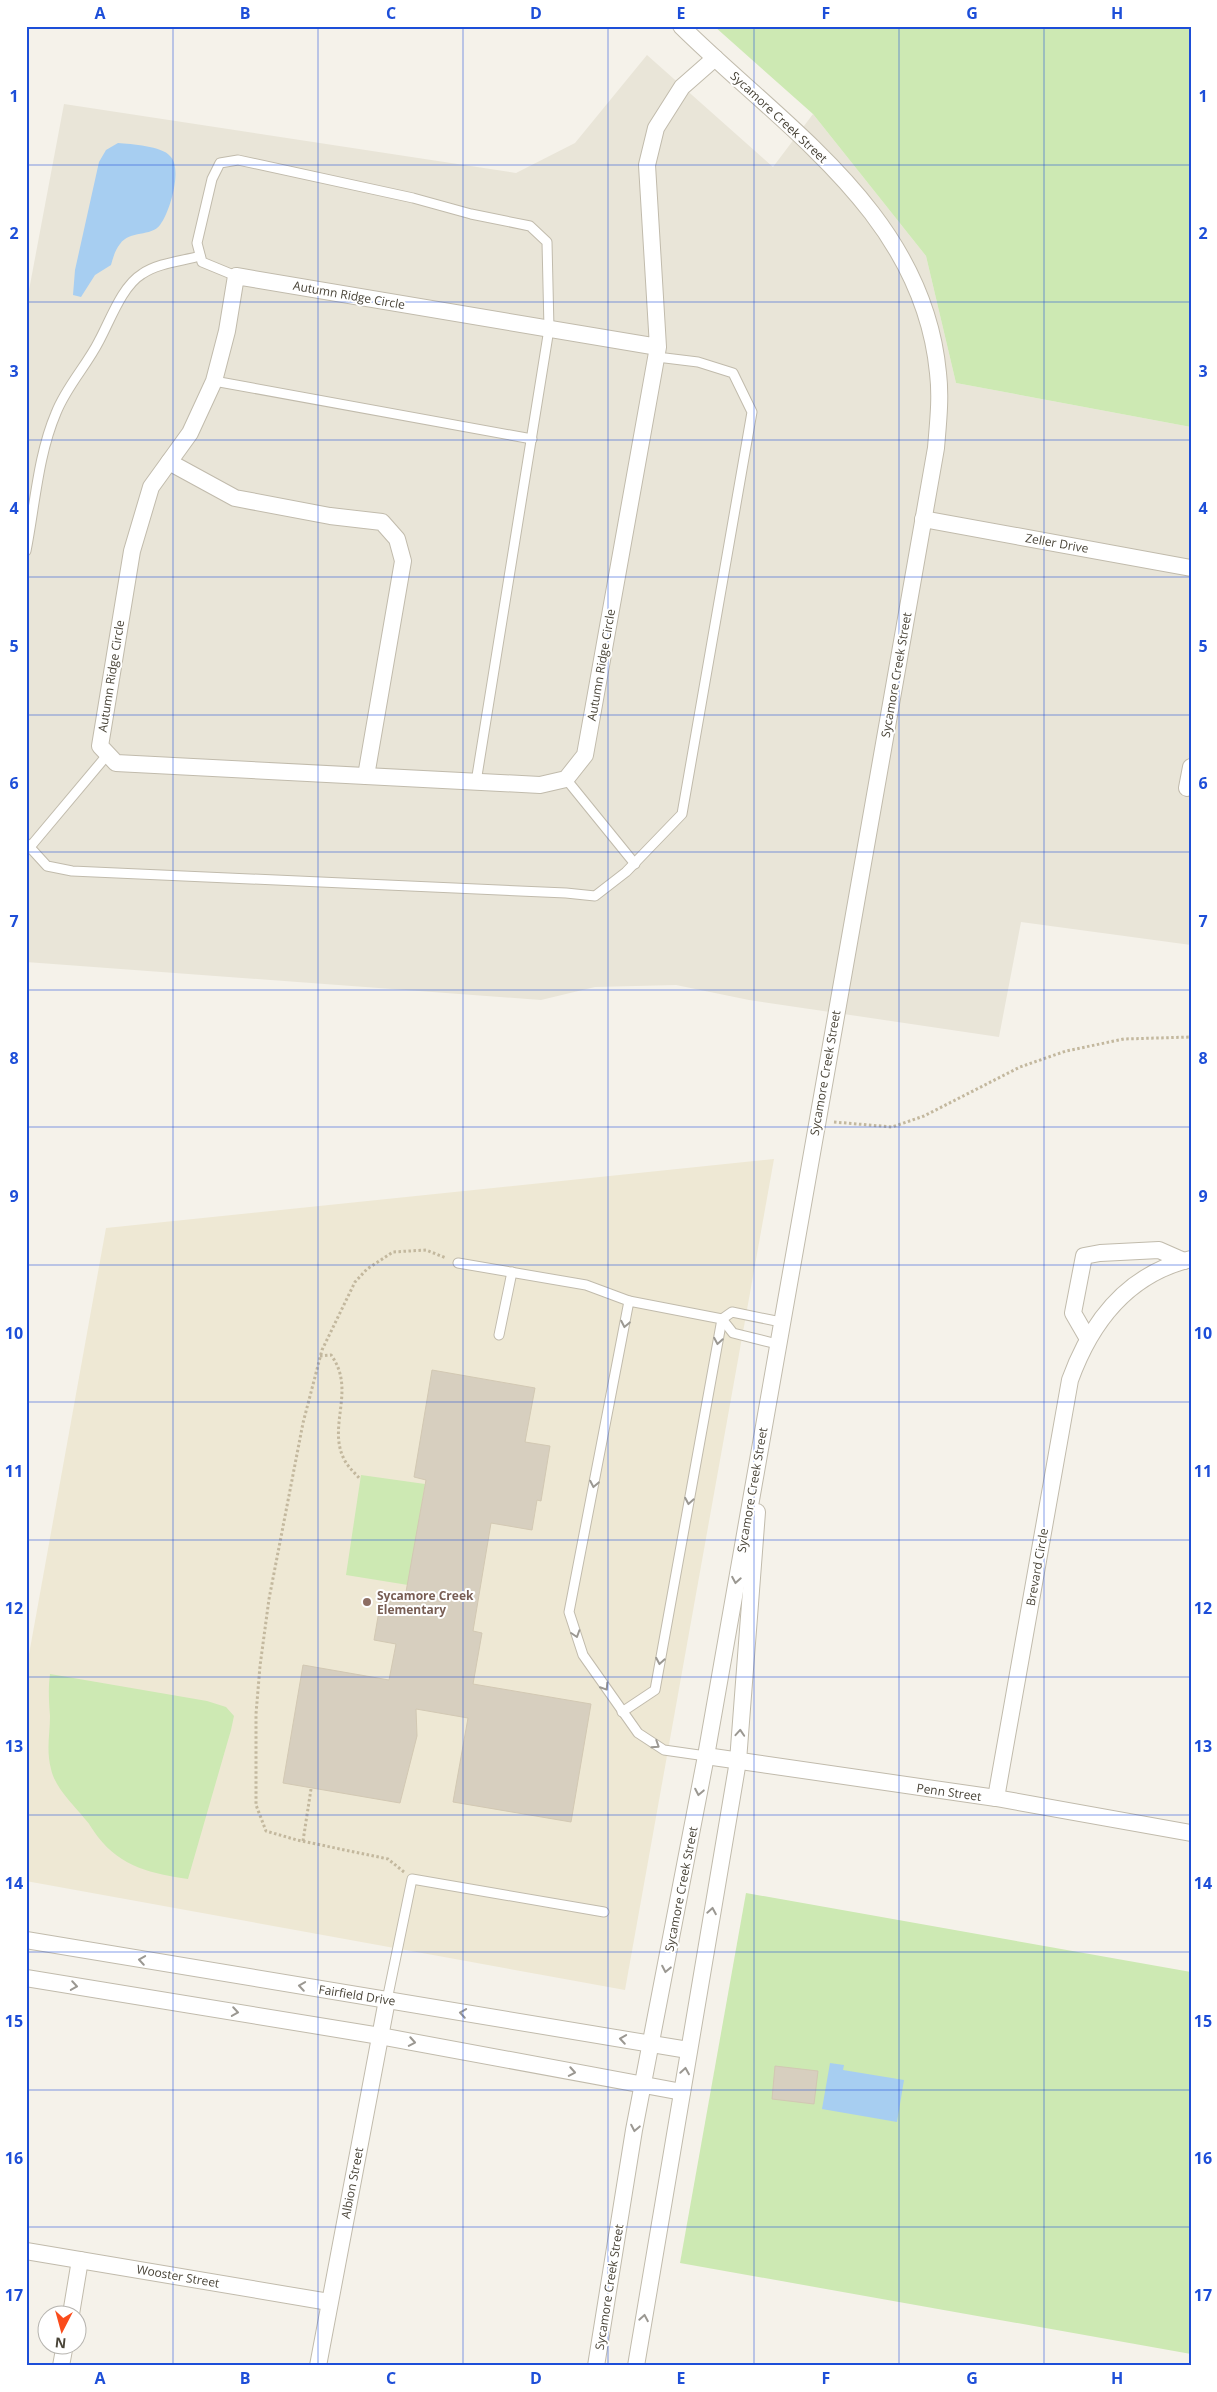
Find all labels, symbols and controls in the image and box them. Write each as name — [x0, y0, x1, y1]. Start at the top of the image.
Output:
text: A — [94, 2, 106, 24]
text: B — [240, 2, 250, 24]
text: C — [386, 2, 396, 24]
text: D — [530, 2, 542, 24]
text: E — [677, 2, 686, 24]
text: F — [822, 2, 830, 24]
text: G — [966, 2, 978, 24]
text: H — [1111, 2, 1123, 24]
street label: Sycamore Creek Street — [727, 67, 831, 167]
text: 1 — [9, 85, 19, 107]
text: 1 — [1198, 85, 1208, 107]
text: 2 — [9, 222, 19, 244]
text: 2 — [1198, 222, 1208, 244]
street label: Autumn Ridge Circle — [292, 277, 407, 313]
text: 3 — [9, 360, 19, 382]
text: 3 — [1198, 360, 1208, 382]
text: 4 — [9, 497, 19, 519]
text: 4 — [1198, 497, 1208, 519]
street label: Zeller Drive — [1024, 529, 1090, 557]
street label: Autumn Ridge Circle — [583, 607, 619, 722]
street label: Sycamore Creek Street — [877, 611, 915, 739]
street label: Autumn Ridge Circle — [94, 618, 128, 733]
text: 5 — [9, 635, 19, 657]
text: 5 — [1198, 635, 1208, 657]
text: 6 — [9, 772, 19, 794]
text: 6 — [1198, 772, 1208, 794]
text: 7 — [9, 910, 19, 932]
text: 7 — [1198, 910, 1208, 932]
street label: Sycamore Creek Street — [806, 1009, 844, 1137]
text: 8 — [9, 1047, 19, 1069]
text: 8 — [1198, 1047, 1208, 1069]
text: 9 — [9, 1185, 19, 1207]
text: 9 — [1198, 1185, 1208, 1207]
one-way arrow — [620, 1320, 630, 1328]
text: 10 — [5, 1322, 23, 1344]
text: 10 — [1194, 1322, 1212, 1344]
one-way arrow — [714, 1337, 724, 1345]
street label: Sycamore Creek Street — [733, 1426, 771, 1554]
text: 11 — [5, 1460, 23, 1482]
text: 11 — [1194, 1460, 1212, 1482]
one-way arrow — [589, 1479, 599, 1488]
one-way arrow — [685, 1497, 695, 1505]
street label: Brevard Circle — [1022, 1527, 1052, 1607]
one-way arrow — [732, 1576, 742, 1584]
place label: Sycamore Creek Elementary — [377, 1587, 474, 1618]
marker: Sycamore Creek Elementary — [361, 1596, 373, 1608]
text: 12 — [5, 1597, 23, 1619]
text: 12 — [1194, 1597, 1212, 1619]
one-way arrow — [571, 1630, 581, 1638]
one-way arrow — [655, 1656, 666, 1665]
one-way arrow — [598, 1682, 608, 1691]
one-way arrow — [735, 1729, 746, 1737]
text: 13 — [5, 1735, 23, 1757]
text: 13 — [1194, 1735, 1212, 1757]
one-way arrow — [650, 1739, 660, 1748]
street label: Penn Street — [915, 1779, 983, 1805]
one-way arrow — [695, 1787, 705, 1796]
street label: Sycamore Creek Street — [661, 1825, 701, 1953]
text: 14 — [5, 1872, 23, 1894]
text: 14 — [1194, 1872, 1212, 1894]
one-way arrow — [707, 1906, 717, 1915]
one-way arrow — [138, 1955, 146, 1965]
one-way arrow — [661, 1964, 671, 1973]
one-way arrow — [70, 1980, 79, 1990]
street label: Fairfield Drive — [317, 1981, 397, 2009]
one-way arrow — [298, 1982, 307, 1992]
one-way arrow — [230, 2007, 239, 2017]
one-way arrow — [458, 2008, 467, 2018]
text: 15 — [5, 2010, 23, 2032]
text: 15 — [1194, 2010, 1212, 2032]
one-way arrow — [619, 2035, 627, 2045]
one-way arrow — [408, 2037, 417, 2047]
one-way arrow — [568, 2066, 576, 2076]
one-way arrow — [680, 2067, 690, 2075]
one-way arrow — [630, 2124, 640, 2133]
street label: Albion Street — [337, 2146, 367, 2220]
text: 16 — [5, 2147, 23, 2169]
text: 16 — [1194, 2147, 1212, 2169]
street label: Sycamore Creek Street — [591, 2223, 627, 2351]
street label: Wooster Street — [135, 2260, 221, 2292]
text: 17 — [5, 2284, 23, 2306]
text: 17 — [1194, 2284, 1212, 2306]
north arrow — [38, 2304, 88, 2354]
one-way arrow — [639, 2313, 649, 2322]
text: N — [54, 2333, 67, 2353]
text: A — [94, 2367, 106, 2389]
text: B — [240, 2367, 250, 2389]
text: C — [386, 2367, 396, 2389]
text: D — [530, 2367, 542, 2389]
text: E — [677, 2367, 686, 2389]
text: F — [822, 2367, 830, 2389]
text: G — [966, 2367, 978, 2389]
text: H — [1111, 2367, 1123, 2389]

